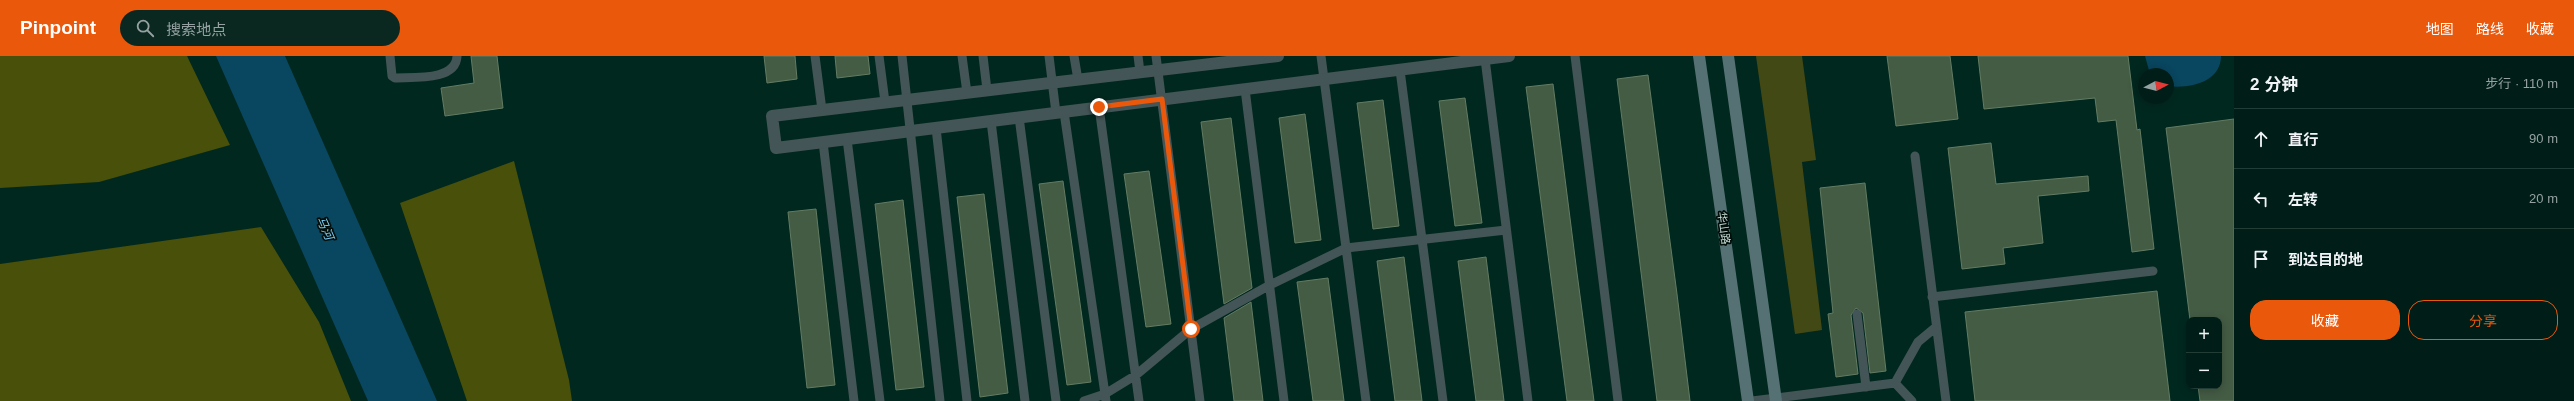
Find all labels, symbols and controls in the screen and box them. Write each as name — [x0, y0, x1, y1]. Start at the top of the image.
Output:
search box — [120, 10, 400, 46]
text: Pinpoint — [20, 17, 96, 38]
icon: search — [134, 17, 156, 39]
text: 搜索地点 — [166, 21, 226, 38]
text: 地图 — [2426, 21, 2454, 37]
text: 路线 — [2476, 21, 2504, 37]
text: 收藏 — [2526, 21, 2554, 37]
north arrow — [2138, 68, 2174, 104]
text: 2 分钟 — [2250, 75, 2298, 94]
text: 步行 · 110 m — [2485, 76, 2558, 91]
route end — [1090, 98, 1108, 116]
icon: ahead — [2250, 128, 2272, 150]
text: 直行 — [2288, 131, 2318, 148]
text: 90 m — [2529, 131, 2558, 146]
icon: left — [2250, 188, 2272, 210]
text: 左转 — [2288, 191, 2318, 208]
text: 20 m — [2529, 191, 2558, 206]
street label: 华山路 — [1716, 211, 1732, 245]
water label: 马河 — [314, 214, 337, 244]
icon: arrive — [2250, 248, 2272, 270]
text: 到达目的地 — [2288, 251, 2363, 268]
button: 收藏 — [2250, 300, 2400, 340]
button: 分享 — [2408, 300, 2558, 340]
map controls — [2186, 317, 2222, 389]
button: + — [2186, 317, 2222, 353]
route start — [1182, 320, 1200, 338]
button: − — [2186, 353, 2222, 389]

